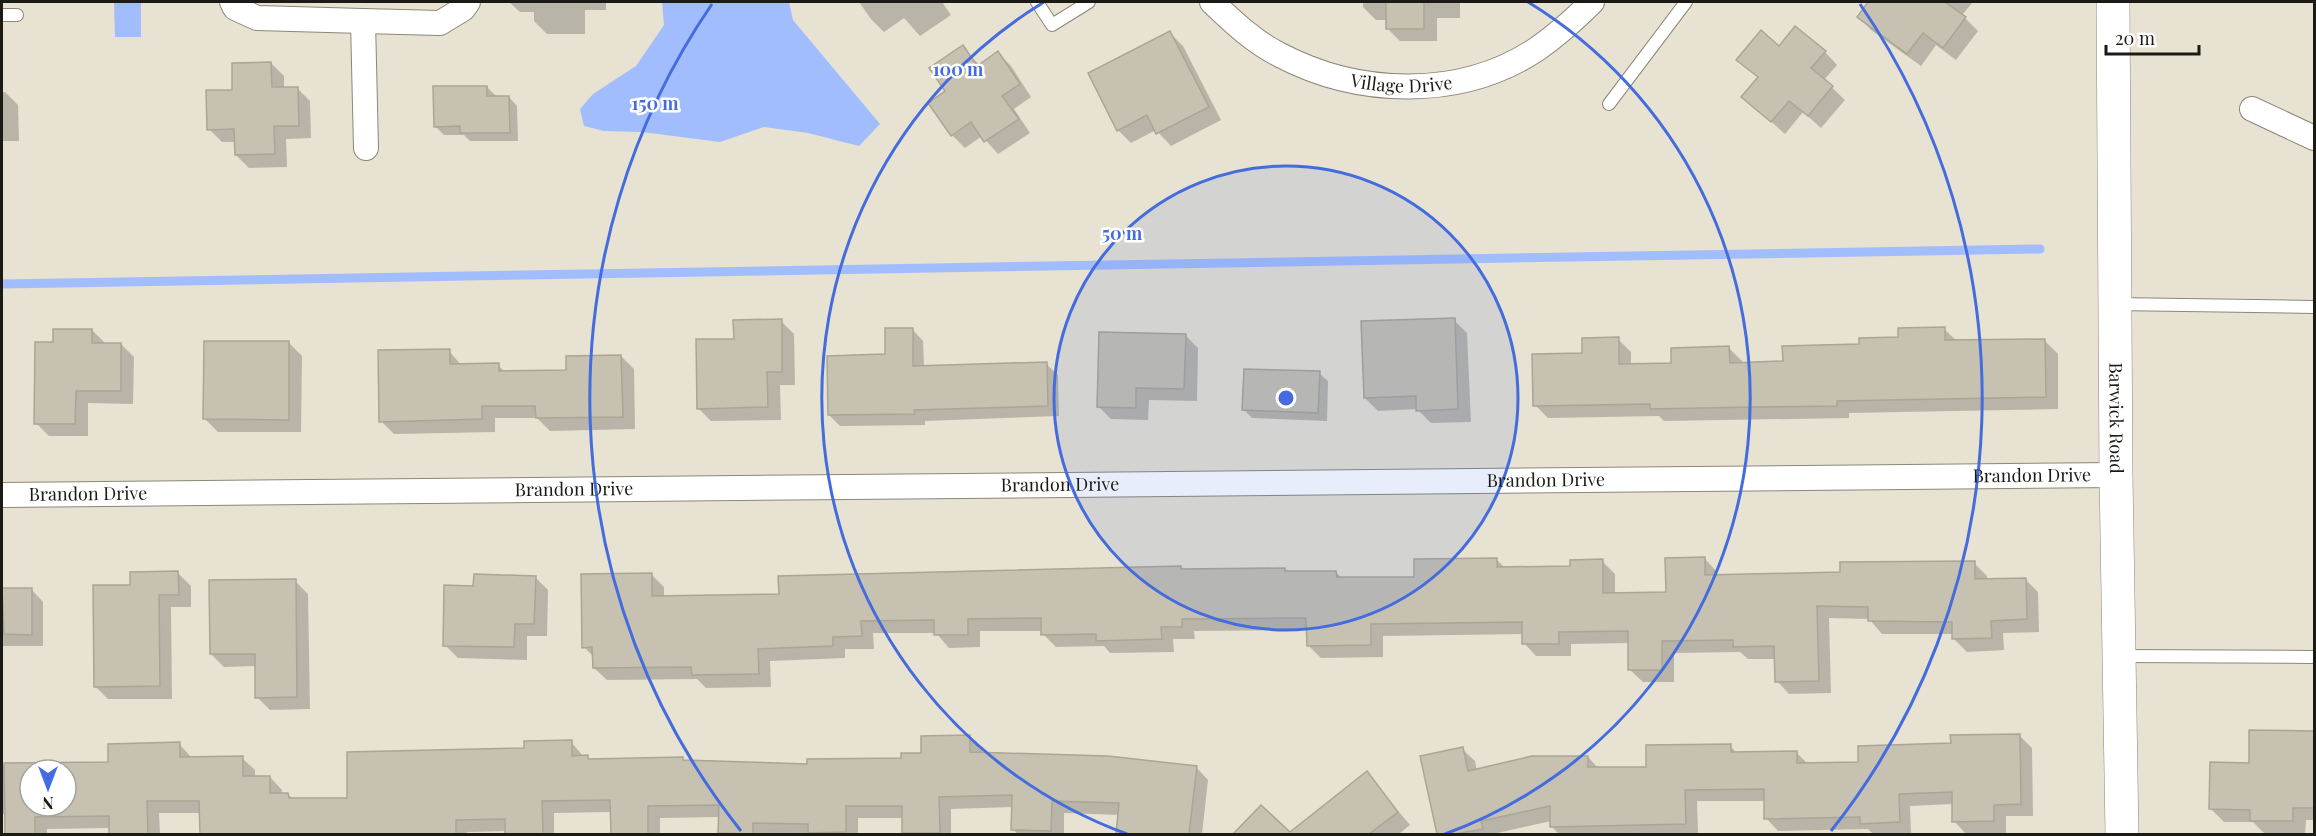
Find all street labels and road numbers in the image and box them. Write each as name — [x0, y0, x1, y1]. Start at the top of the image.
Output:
street label: Village Drive — [1348, 68, 1454, 98]
street label: Barwick Road — [2104, 362, 2129, 474]
street label: Brandon Drive — [1973, 462, 2091, 487]
street label: Brandon Drive — [1487, 467, 1605, 492]
street label: Brandon Drive — [1001, 471, 1119, 497]
street label: Brandon Drive — [515, 476, 633, 501]
street label: Brandon Drive — [29, 481, 147, 506]

